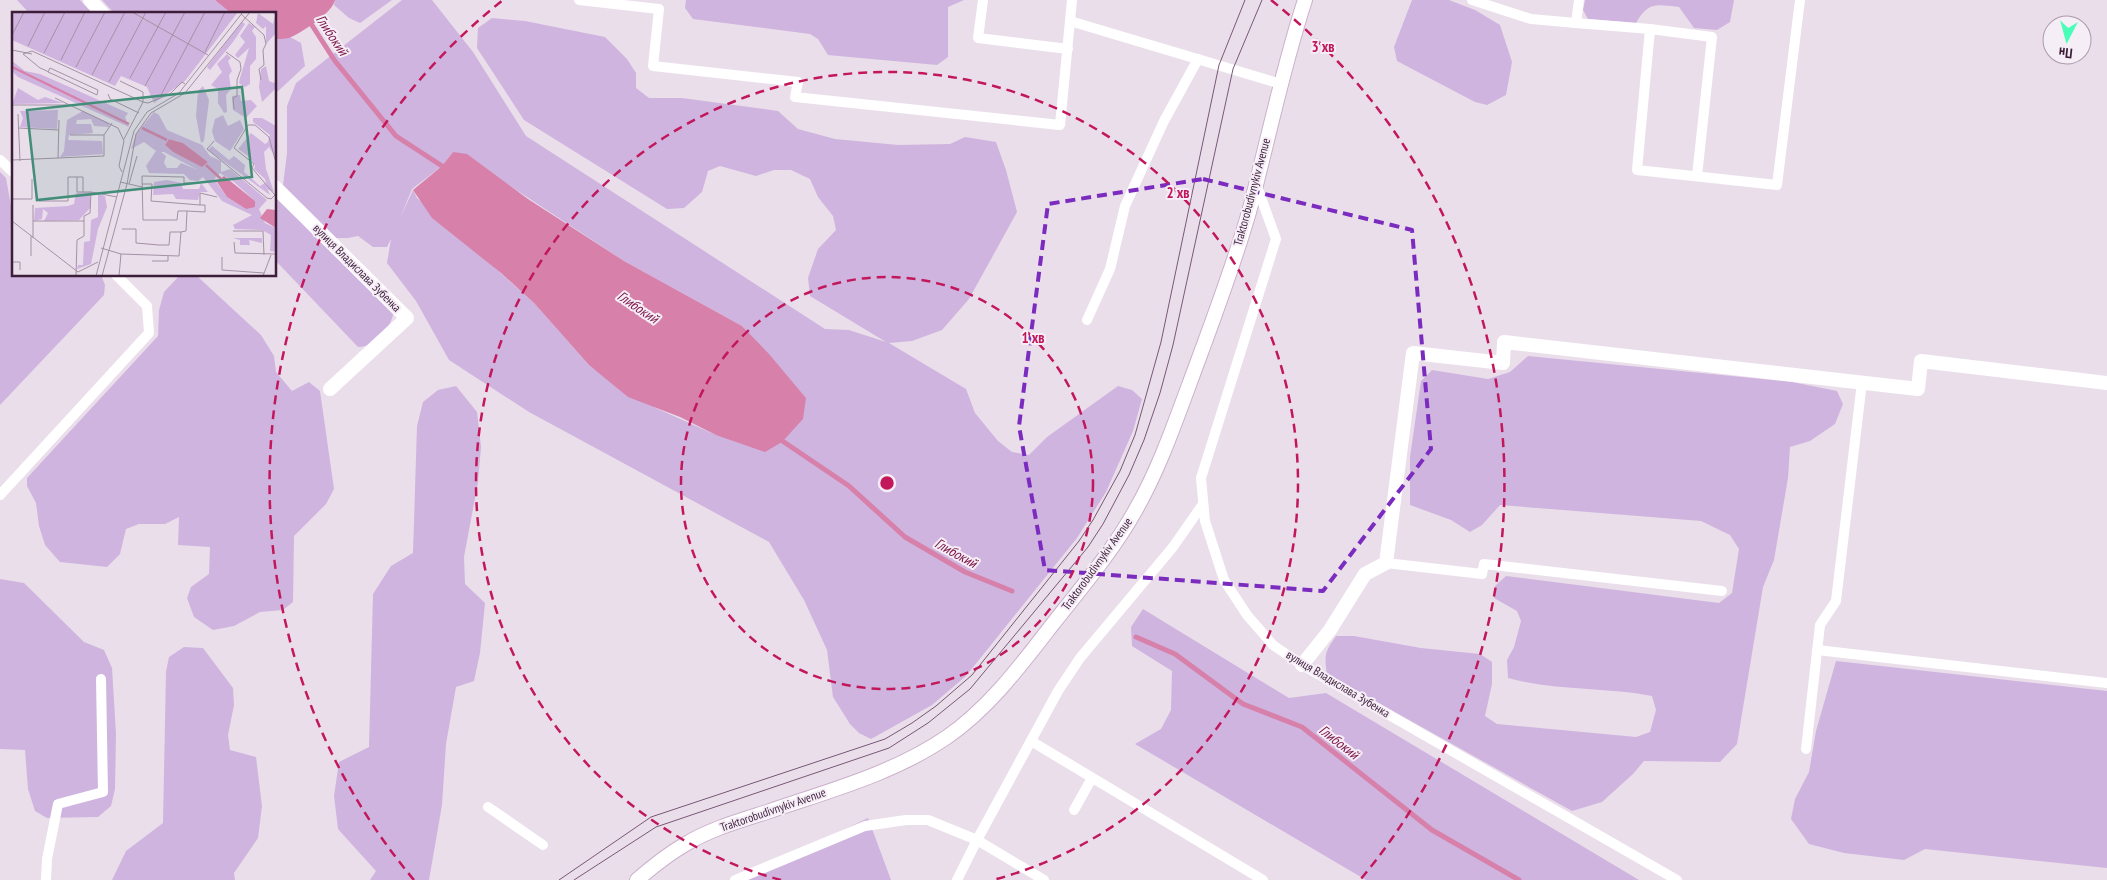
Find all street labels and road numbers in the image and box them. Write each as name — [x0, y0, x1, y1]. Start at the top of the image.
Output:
street label: Traktorobudivnykiv Avenue — [1230, 136, 1273, 247]
street label: вулиця Владислава Зубенка — [310, 221, 405, 315]
street label: Traktorobudivnykiv Avenue — [1058, 514, 1135, 613]
street label: вулиця Владислава Зубенка — [1284, 647, 1393, 721]
street label: Traktorobudivnykiv Avenue — [718, 784, 828, 835]

